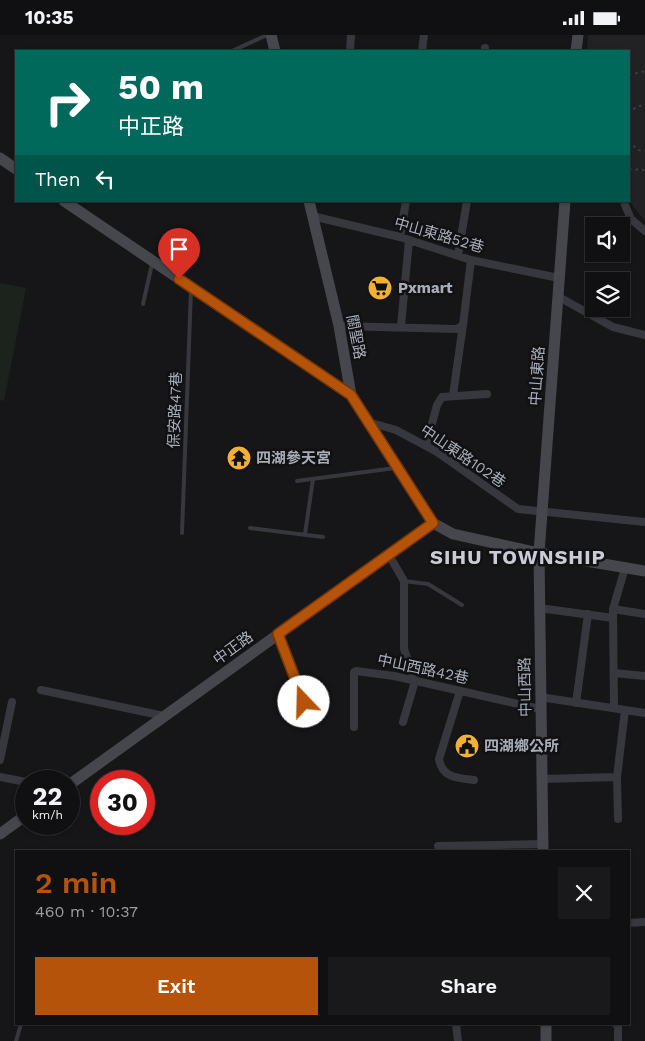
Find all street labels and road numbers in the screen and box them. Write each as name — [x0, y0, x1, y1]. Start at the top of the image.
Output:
street label: 中山東路52巷 — [392, 214, 486, 256]
street label: 關聖路 — [343, 313, 369, 361]
street label: 中山東路 — [526, 345, 548, 407]
street label: 保安路47巷 — [165, 371, 185, 449]
street label: 中山東路102巷 — [417, 421, 509, 491]
street label: 中正路 — [210, 627, 256, 669]
street label: 中山西路42巷 — [376, 651, 470, 687]
street label: 中山西路 — [515, 657, 535, 717]

